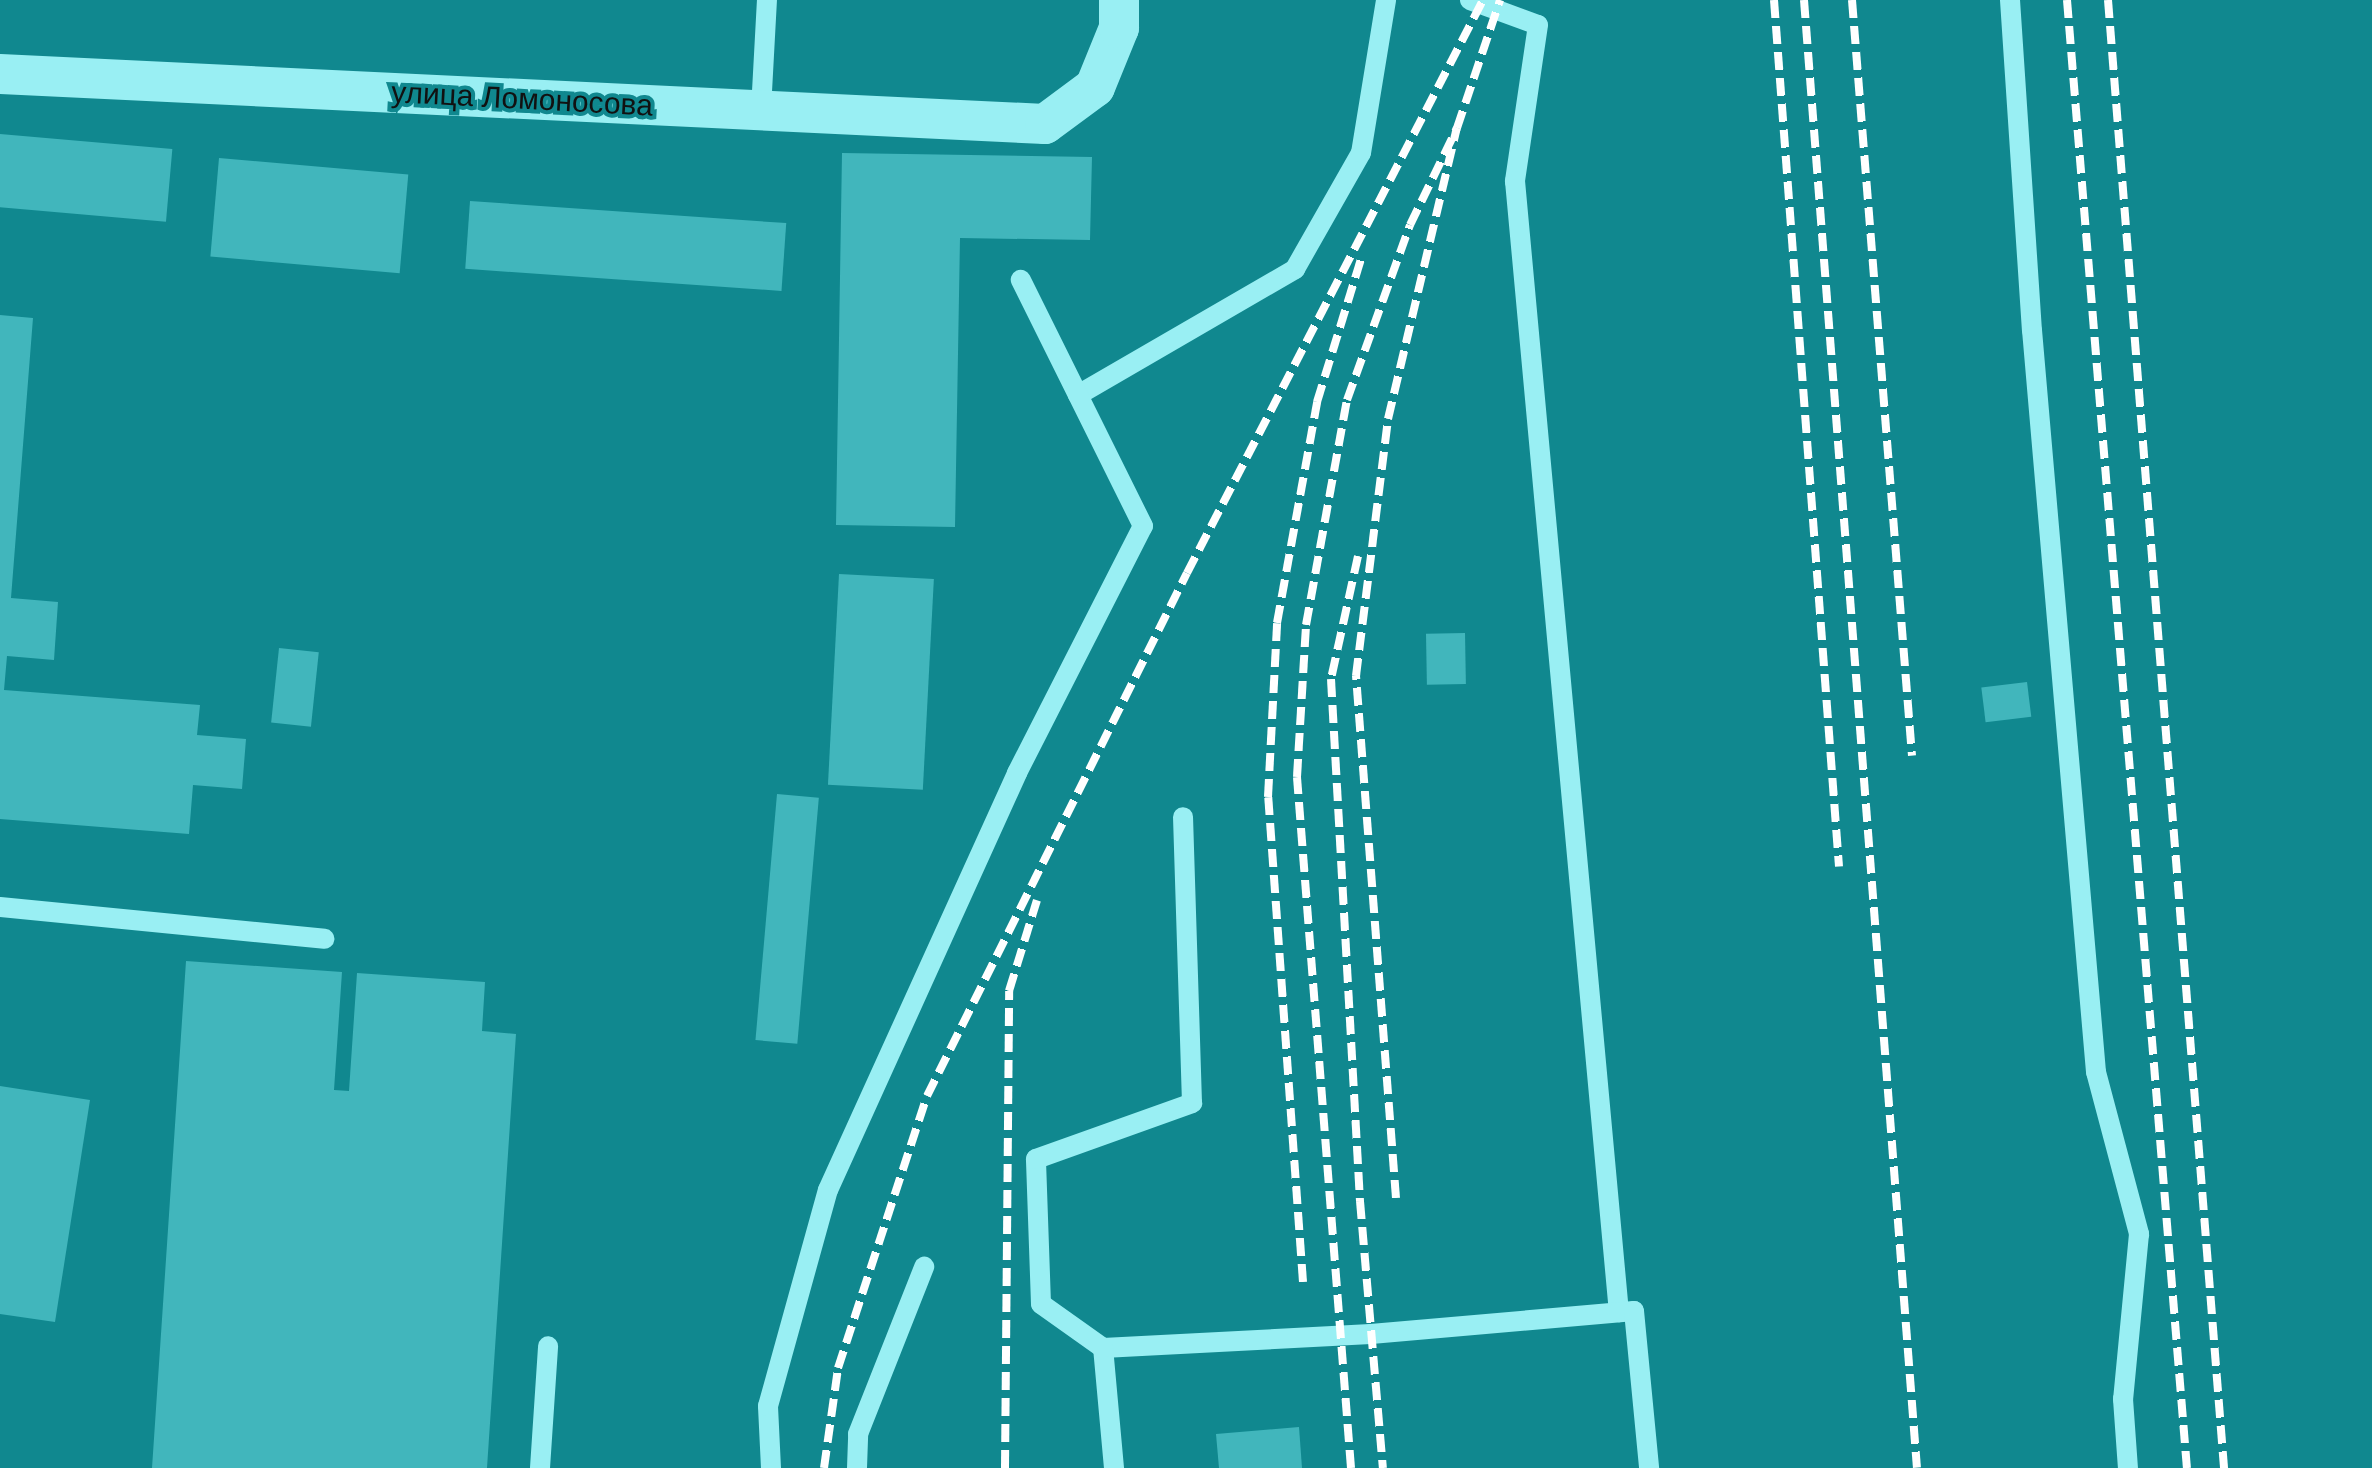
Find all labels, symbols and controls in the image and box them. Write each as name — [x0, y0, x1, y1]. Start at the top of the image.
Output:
street label: улица Ломоносова — [390, 74, 654, 124]

